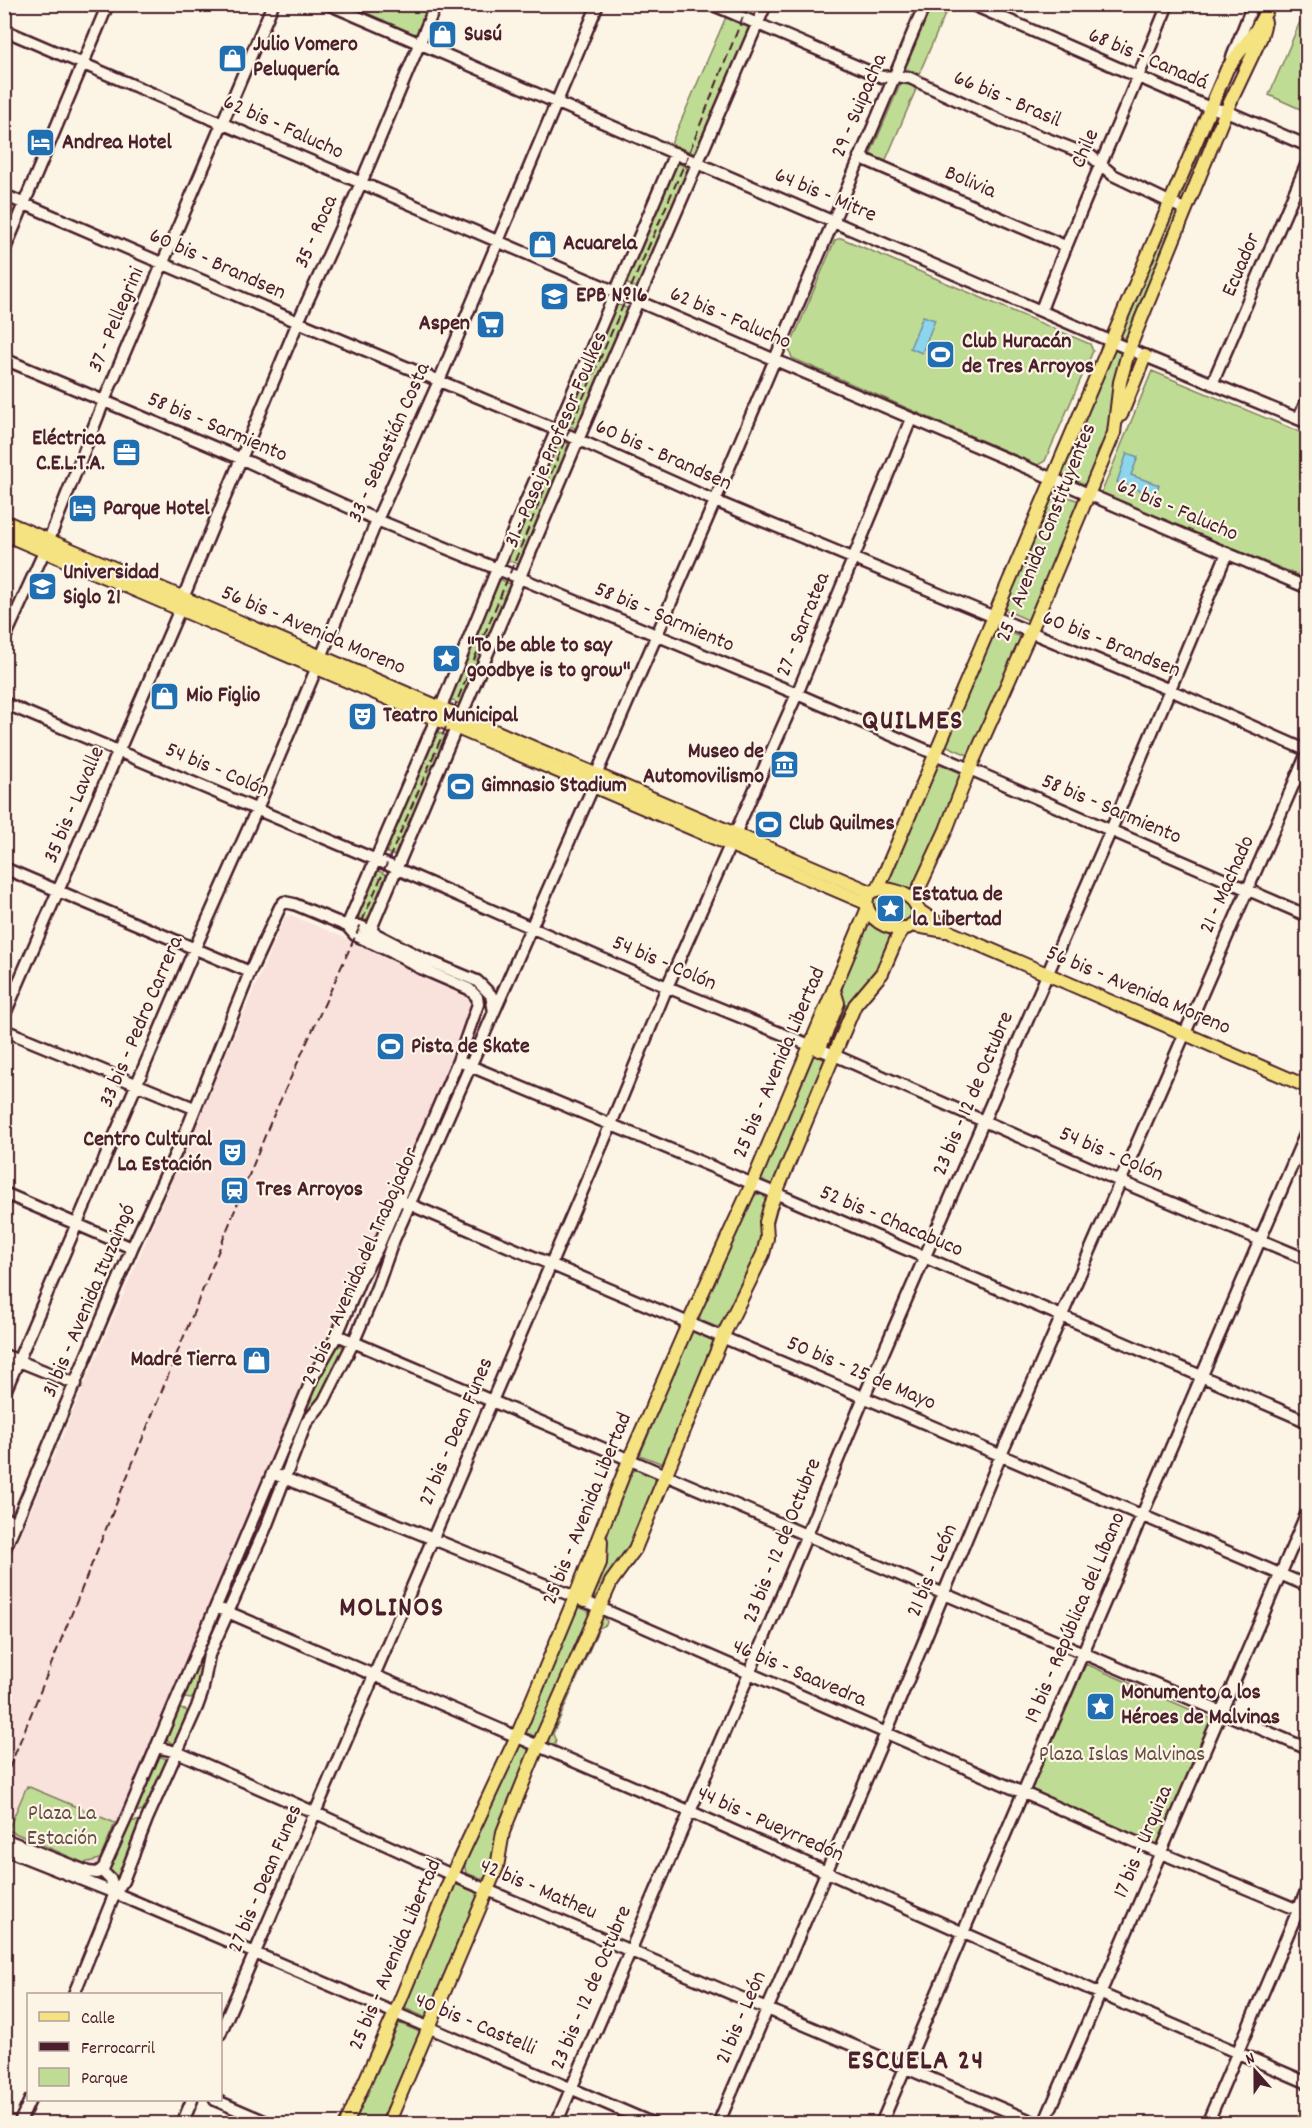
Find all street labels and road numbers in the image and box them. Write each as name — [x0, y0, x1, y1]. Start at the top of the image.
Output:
street label: 68 bis - Canadá — [1083, 21, 1213, 99]
street label: 29 - Suipacha — [824, 49, 896, 163]
street label: 66 bis - Brasil — [948, 63, 1066, 137]
street label: 62 bis - Falucho — [218, 88, 348, 168]
street label: Chile — [1064, 125, 1108, 173]
street label: Bolivia — [940, 158, 1001, 208]
street label: 64 bis - Mitre — [769, 161, 881, 231]
street label: 35 - Roca — [287, 190, 347, 274]
street label: 60 bis - Brandsen — [144, 221, 290, 309]
street label: Ecuador — [1215, 227, 1270, 302]
street label: 37 - Pellegrini — [81, 263, 153, 377]
street label: 62 bis - Falucho — [664, 279, 796, 359]
street label: 31 - Pasaje Profesor Foulkes — [497, 327, 617, 553]
street label: 33 - Sebastián Costa — [341, 357, 439, 528]
street label: 58 bis - Sarmiento — [142, 385, 292, 471]
street label: 60 bis - Brandsen — [590, 412, 736, 500]
street label: 25 - Avenida Constituyentes — [989, 419, 1105, 647]
street label: 62 bis - Falucho — [1111, 471, 1243, 551]
street label: 27 - Sarratea — [769, 567, 839, 682]
street label: 58 bis - Sarmiento — [589, 575, 739, 661]
street label: 56 bis - Avenida Moreno — [216, 578, 410, 684]
street label: 60 bis - Brandsen — [1037, 603, 1185, 687]
street label: 54 bis - Colón — [160, 735, 274, 807]
street label: 35 bis - Lavalle — [36, 742, 114, 868]
street label: 58 bis - Sarmiento — [1036, 767, 1186, 853]
street label: 21 - Machado — [1193, 831, 1263, 939]
street label: 54 bis - Colón — [607, 928, 721, 1000]
street label: 33 bis - Pedro Carrera — [92, 931, 192, 1113]
street label: 56 bis - Avenida Moreno — [1041, 938, 1235, 1044]
street label: 25 bis - Avenida Libertad — [726, 963, 834, 1163]
street label: 23 bis - 12 de Octubre — [925, 1007, 1023, 1181]
street label: 54 bis - Colón — [1054, 1119, 1168, 1191]
street label: 29 bis - Avenida del Trabajador — [294, 1142, 428, 1391]
street label: 52 bis - Chacabuco — [814, 1178, 968, 1266]
street label: 31 bis - Avenida Ituzaingó — [35, 1199, 145, 1403]
street label: 50 bis - 25 de Mayo — [782, 1329, 940, 1419]
street label: 27 bis - Dean Funes — [412, 1353, 502, 1511]
street label: 25 bis - Avenida Libertad — [535, 1408, 641, 1610]
street label: 23 bis - 12 de Octubre — [736, 1454, 830, 1628]
street label: 19 bis - República del Líbano — [1017, 1508, 1135, 1728]
street label: 21 bis - León — [899, 1520, 967, 1622]
street label: 46 bis - Saavedra — [727, 1632, 872, 1717]
street label: 44 bis - Pueyrredón — [691, 1779, 849, 1871]
street label: 17 bis - Urquiza — [1106, 1780, 1182, 1903]
street label: 27 bis - Dean Funes — [221, 1800, 311, 1958]
street label: 42 bis - Matheu — [475, 1851, 601, 1929]
street label: 25 bis - Avenida Libertad — [342, 1855, 450, 2055]
street label: 23 bis - 12 de Octubre — [543, 1901, 641, 2075]
street label: 21 bis - León — [708, 1967, 776, 2069]
street label: 40 bis - Castelli — [409, 1985, 541, 2065]

